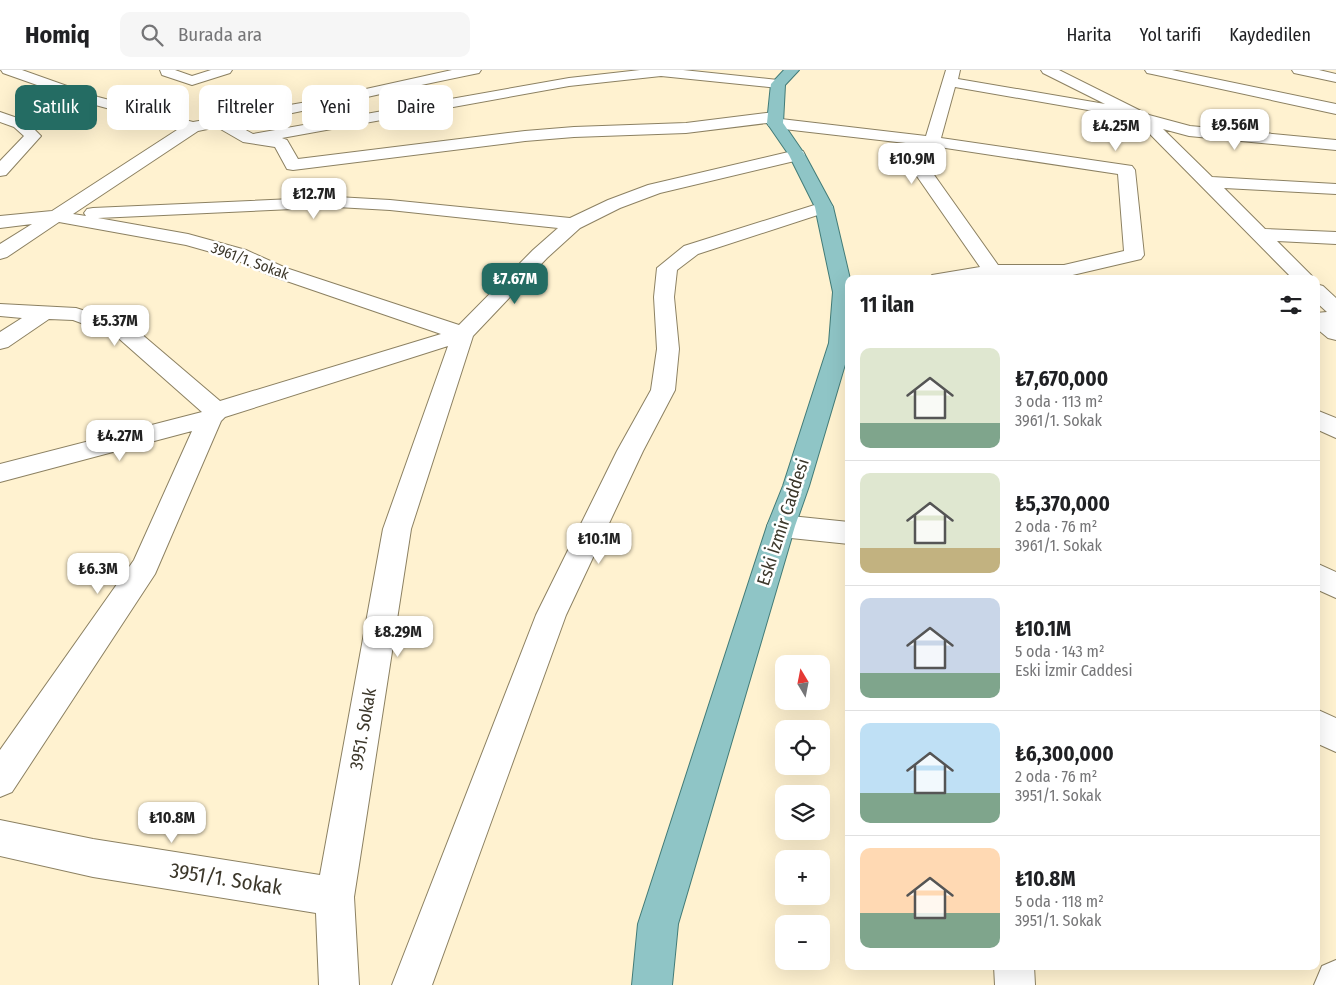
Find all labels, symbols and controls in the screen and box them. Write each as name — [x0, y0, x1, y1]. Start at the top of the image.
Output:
search box — [120, 12, 470, 57]
text: Homiq — [25, 21, 90, 49]
icon: search — [138, 21, 166, 49]
text: Burada ara — [178, 23, 262, 46]
text: Harita — [1066, 24, 1112, 46]
text: Yol tarifi — [1140, 24, 1201, 46]
text: Kaydedilen — [1229, 24, 1311, 46]
chip: Satılık — [15, 85, 97, 130]
chip: Kiralık — [107, 85, 189, 130]
chip: Filtreler — [199, 85, 292, 130]
chip: Yeni — [302, 85, 369, 130]
chip: Daire — [379, 85, 453, 130]
pin: ₺9.56M — [1194, 108, 1276, 151]
pin: ₺4.25M — [1075, 109, 1157, 152]
text: ₺9.56M — [1211, 115, 1259, 134]
text: ₺4.25M — [1093, 116, 1139, 135]
pin: ₺10.9M — [871, 142, 953, 185]
text: ₺10.9M — [889, 149, 935, 168]
pin: ₺12.7M — [273, 178, 355, 220]
text: ₺12.7M — [292, 184, 336, 203]
street label: 3961/1. Sokak — [209, 239, 291, 283]
pin: ₺7.67M — [474, 262, 556, 305]
text: ₺7.67M — [493, 269, 537, 288]
icon: filters — [1277, 291, 1305, 319]
text: 11 ilan — [860, 292, 914, 318]
pin: ₺5.37M — [74, 304, 156, 347]
text: ₺5.37M — [92, 311, 138, 330]
text: ₺7,670,000 — [1015, 366, 1108, 392]
icon: home — [900, 368, 960, 428]
text: 3 oda · 113 m² — [1015, 392, 1103, 411]
text: 3961/1. Sokak — [1015, 411, 1102, 430]
pin: ₺4.27M — [79, 420, 161, 462]
text: ₺4.27M — [97, 426, 143, 445]
street label: Eski İzmir Caddesi — [752, 456, 814, 588]
text: ₺5,370,000 — [1015, 491, 1110, 517]
icon: home — [900, 493, 960, 553]
text: 2 oda · 76 m² — [1015, 517, 1097, 536]
pin: ₺10.1M — [558, 522, 640, 565]
text: ₺10.1M — [578, 529, 620, 548]
text: 3961/1. Sokak — [1015, 536, 1102, 555]
pin: ₺6.3M — [63, 552, 133, 595]
text: ₺6.3M — [78, 559, 118, 578]
pin: ₺8.29M — [357, 616, 439, 658]
text: ₺10.1M — [1015, 616, 1071, 642]
icon: home — [900, 618, 960, 678]
text: ₺8.29M — [374, 622, 422, 641]
text: 5 oda · 143 m² — [1015, 642, 1105, 661]
north arrow — [775, 655, 830, 710]
map controls — [775, 655, 830, 970]
text: Eski İzmir Caddesi — [1015, 661, 1132, 680]
street label: 3951. Sokak — [345, 686, 381, 772]
button: locate — [775, 720, 830, 775]
text: ₺6,300,000 — [1015, 741, 1114, 767]
icon: home — [900, 743, 960, 803]
text: 2 oda · 76 m² — [1015, 767, 1097, 786]
button: layers — [775, 785, 830, 840]
text: 3951/1. Sokak — [1015, 786, 1101, 805]
pin: ₺10.8M — [131, 802, 213, 844]
text: ₺10.8M — [149, 808, 195, 827]
button: + — [775, 850, 830, 905]
street label: 3951/1. Sokak — [168, 857, 284, 901]
text: ₺10.8M — [1015, 866, 1076, 892]
icon: home — [900, 868, 960, 928]
text: 5 oda · 118 m² — [1015, 892, 1104, 911]
text: 3951/1. Sokak — [1015, 911, 1101, 930]
button: − — [775, 915, 830, 970]

